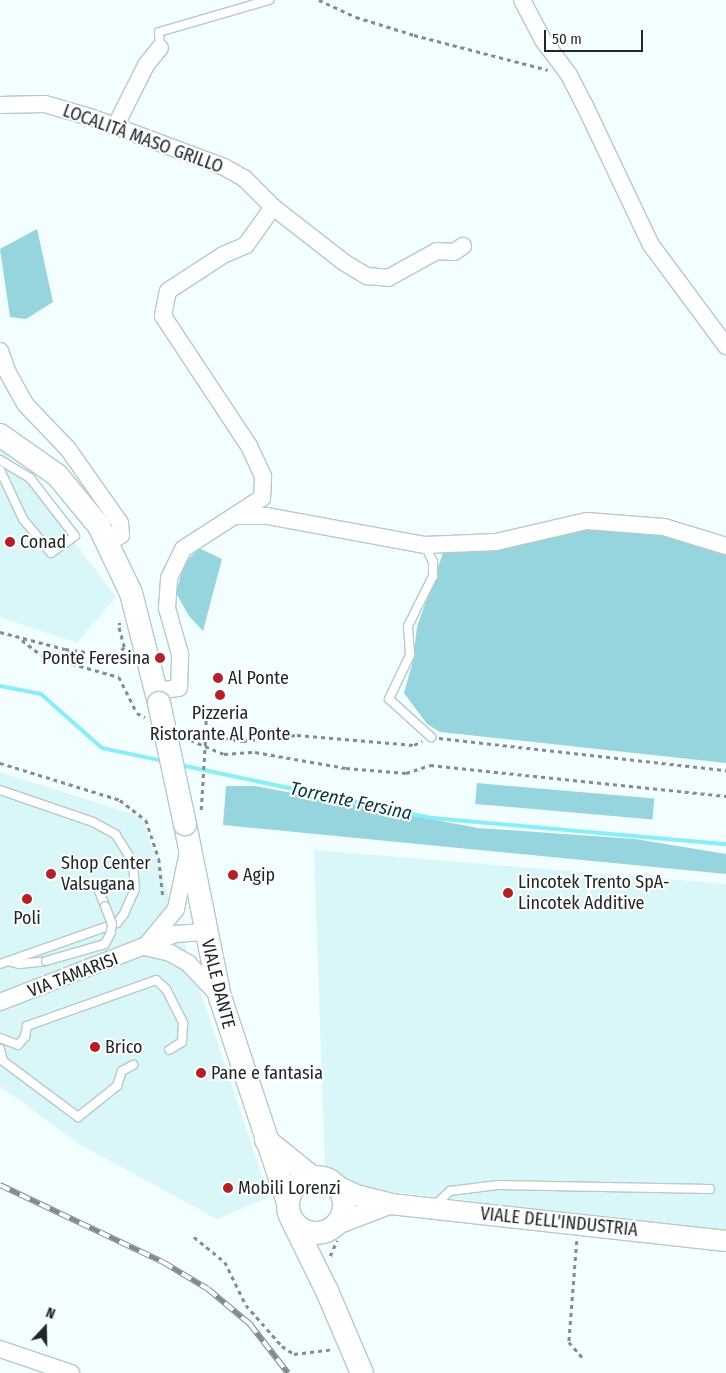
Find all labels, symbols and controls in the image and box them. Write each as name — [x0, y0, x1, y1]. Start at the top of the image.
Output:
scale bar — [546, 20, 645, 52]
text: 50 m — [552, 30, 582, 48]
street label: LOCALITÀ MASO GRILLO — [60, 100, 226, 178]
place label: Conad — [20, 531, 66, 553]
marker: Conad — [4, 536, 16, 548]
place label: Ponte Feresina — [42, 647, 150, 669]
marker: Ponte Feresina — [154, 652, 166, 664]
place label: Al Ponte — [228, 667, 289, 689]
marker: Al Ponte — [212, 672, 224, 684]
marker: Pizzeria Ristorante Al Ponte — [214, 689, 226, 701]
place label: Pizzeria Ristorante Al Ponte — [150, 703, 290, 746]
water label: Torrente Fersina — [288, 777, 414, 825]
place label: Shop Center Valsugana — [61, 853, 151, 896]
place label: Agip — [243, 864, 275, 886]
marker: Shop Center Valsugana — [45, 868, 57, 880]
marker: Agip — [227, 869, 239, 881]
place label: Lincotek Trento SpA- Lincotek Additive — [518, 872, 670, 914]
marker: Lincotek Trento SpA- Lincotek Additive — [502, 887, 514, 899]
marker: Poli — [21, 893, 33, 905]
place label: Poli — [13, 907, 41, 929]
street label: VIALE DANTE — [196, 937, 240, 1031]
street label: VIA TAMARISI — [25, 948, 121, 1002]
place label: Brico — [105, 1036, 142, 1058]
marker: Brico — [89, 1041, 101, 1053]
place label: Pane e fantasia — [211, 1062, 323, 1084]
marker: Pane e fantasia — [195, 1067, 207, 1079]
place label: Mobili Lorenzi — [238, 1177, 341, 1199]
marker: Mobili Lorenzi — [222, 1182, 234, 1194]
street label: VIALE DELL'INDUSTRIA — [479, 1203, 639, 1241]
north arrow — [20, 1303, 70, 1353]
text: N — [44, 1304, 58, 1323]

